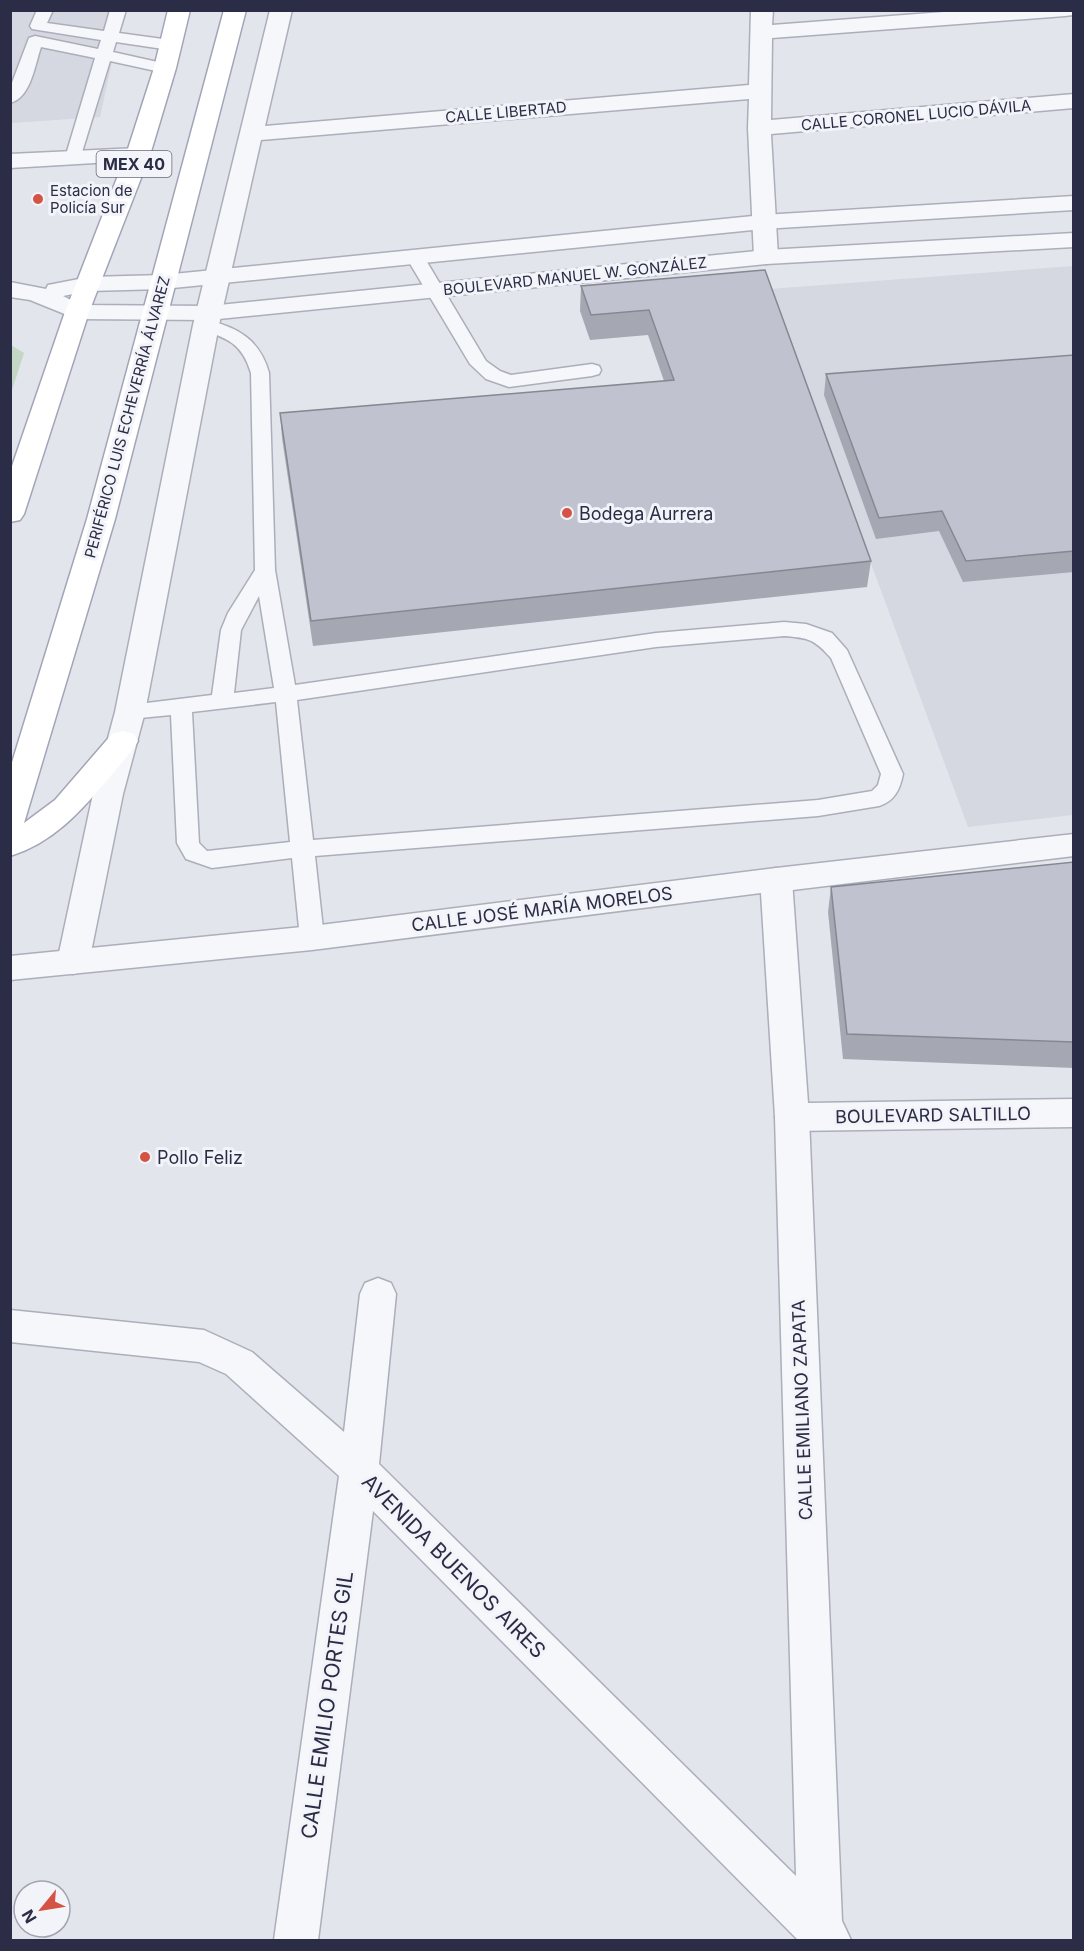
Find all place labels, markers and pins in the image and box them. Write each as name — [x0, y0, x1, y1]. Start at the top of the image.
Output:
place label: Estacion de Policía Sur — [50, 181, 133, 217]
marker: Estacion de Policía Sur — [31, 192, 45, 206]
place label: Bodega Aurrera — [579, 503, 713, 524]
marker: Bodega Aurrera — [560, 506, 574, 520]
place label: Pollo Feliz — [157, 1147, 243, 1168]
marker: Pollo Feliz — [138, 1150, 152, 1164]

